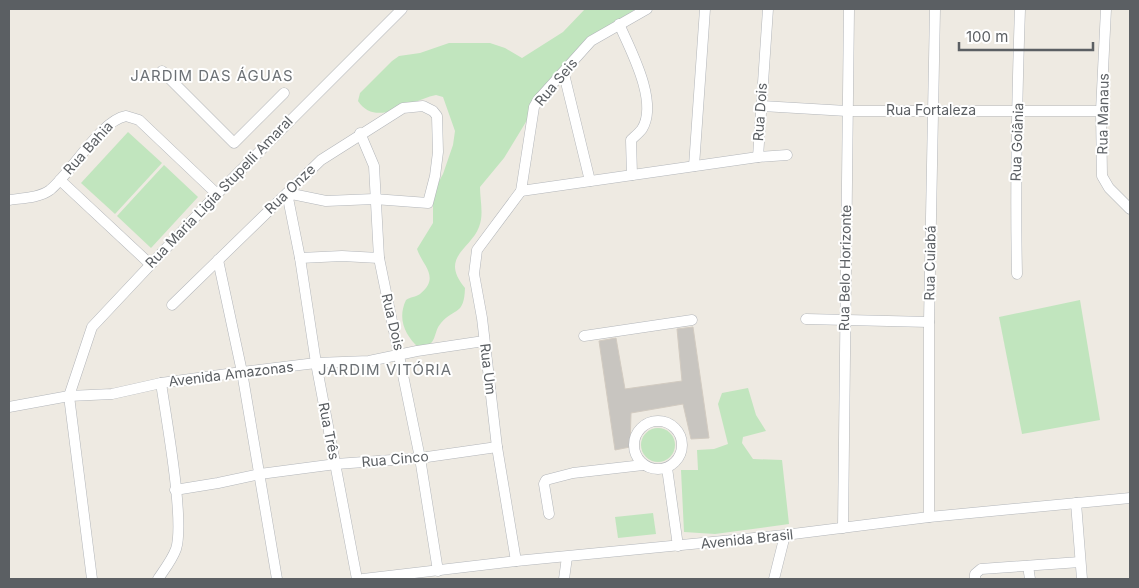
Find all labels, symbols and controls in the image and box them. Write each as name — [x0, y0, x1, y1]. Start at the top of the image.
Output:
scale bar — [959, 20, 1093, 52]
text: 100 m — [966, 27, 1008, 46]
street label: Rua Seis — [531, 54, 580, 109]
district label: JARDIM DAS ÁGUAS — [130, 66, 294, 85]
street label: Rua Manaus — [1093, 73, 1112, 155]
street label: Rua Dois — [749, 82, 770, 142]
street label: Rua Fortaleza — [886, 101, 976, 118]
street label: Rua Goiânia — [1007, 102, 1026, 182]
street label: Rua Maria Ligia Stupelli Amaral — [142, 112, 296, 271]
street label: Rua Bahia — [59, 118, 116, 178]
street label: Rua Onze — [261, 160, 318, 217]
street label: Rua Belo Horizonte — [835, 205, 854, 331]
street label: Rua Cuiabá — [920, 225, 939, 301]
street label: Rua Dois — [379, 292, 408, 352]
street label: Rua Um — [477, 342, 500, 396]
street label: Avenida Amazonas — [168, 357, 294, 390]
district label: JARDIM VITÓRIA — [318, 360, 452, 379]
street label: Rua Três — [316, 401, 343, 461]
street label: Rua Cinco — [361, 447, 429, 470]
street label: Avenida Brasil — [700, 525, 794, 552]

